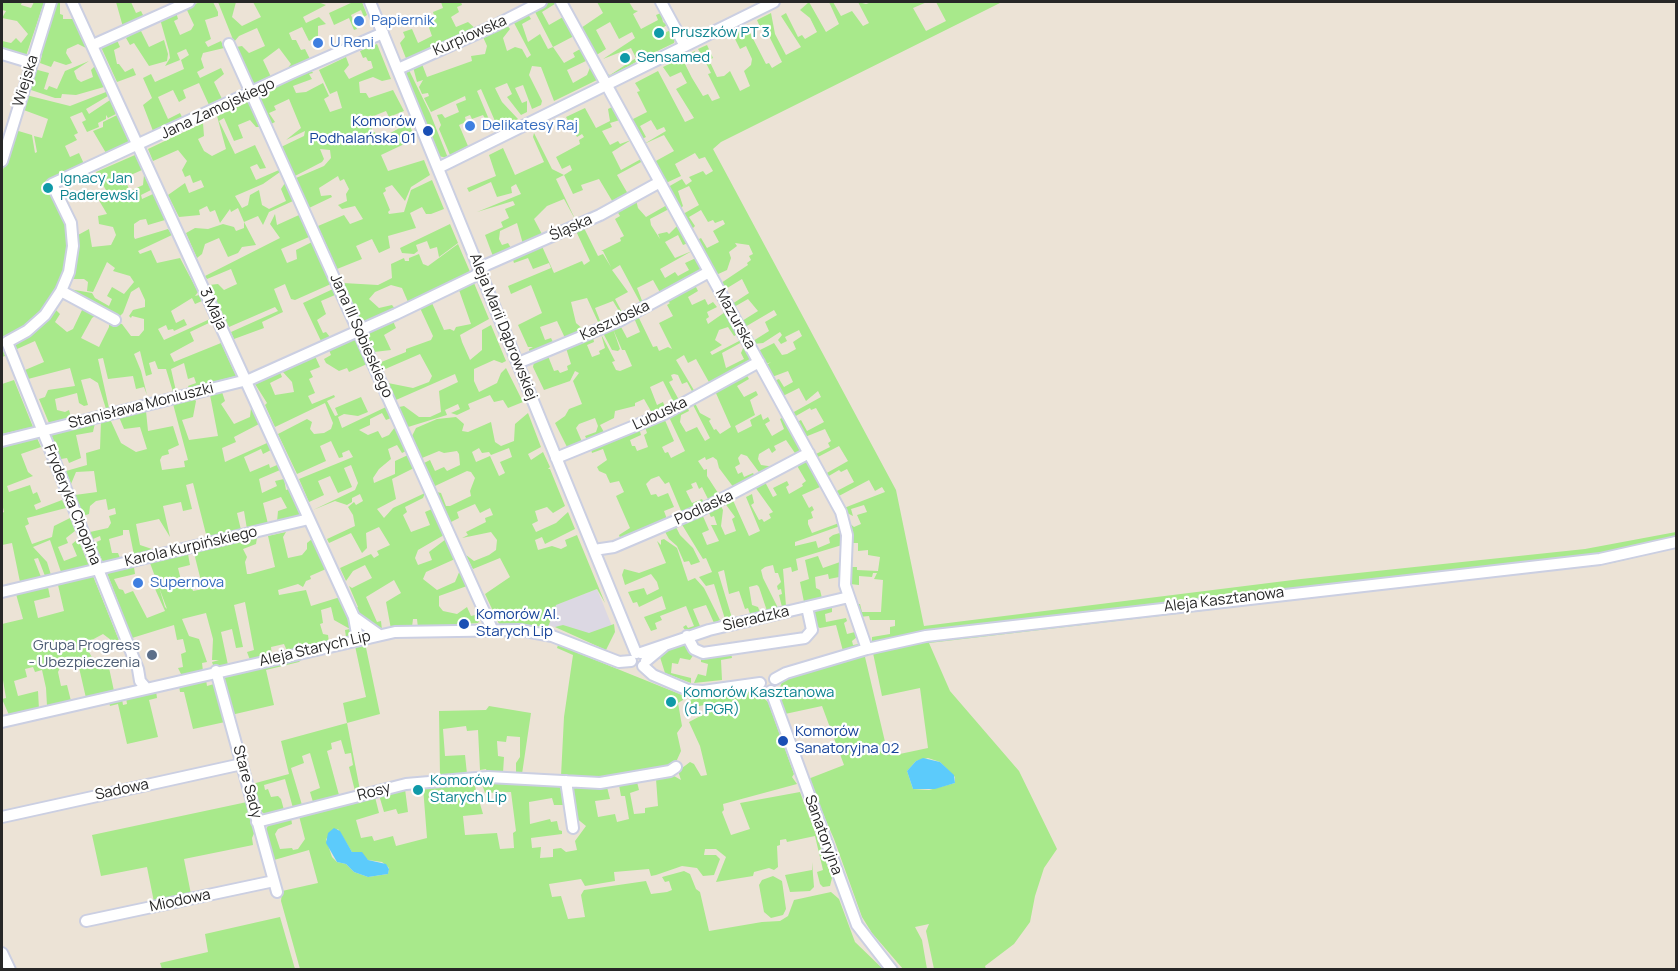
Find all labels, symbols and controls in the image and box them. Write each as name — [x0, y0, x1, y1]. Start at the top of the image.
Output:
place label: Papiernik — [371, 12, 434, 30]
street label: Kurpiowska — [430, 12, 510, 60]
marker: Papiernik — [352, 14, 366, 28]
place label: Pruszków PT 3 — [671, 24, 770, 42]
marker: Pruszków PT 3 — [652, 26, 666, 40]
place label: U Reni — [330, 34, 374, 52]
marker: U Reni — [311, 36, 325, 50]
place label: Sensamed — [637, 49, 710, 67]
marker: Sensamed — [618, 51, 632, 65]
street label: Wiejska — [10, 53, 42, 109]
street label: Jana Zamojskiego — [158, 75, 278, 143]
place label: Komorów Podhalańska 01 — [310, 113, 416, 148]
place label: Delikatesy Raj — [482, 117, 578, 135]
marker: Delikatesy Raj — [463, 119, 477, 133]
marker: Komorów Podhalańska 01 — [421, 124, 435, 138]
place label: Ignacy Jan Paderewski — [60, 170, 138, 205]
marker: Ignacy Jan Paderewski — [41, 181, 55, 195]
street label: Śląska — [547, 211, 595, 245]
street label: Aleja Marii Dąbrowskiej — [465, 251, 541, 403]
street label: Jana III Sobieskiego — [326, 271, 396, 401]
street label: 3 Maja — [195, 285, 231, 333]
street label: Mazurska — [711, 286, 759, 352]
street label: Kaszubska — [577, 297, 653, 345]
street label: Stanisława Moniuszki — [66, 379, 216, 433]
street label: Lubuska — [630, 394, 690, 434]
street label: Fryderyka Chopina — [40, 442, 104, 568]
street label: Podlaska — [672, 487, 736, 529]
street label: Karola Kurpińskiego — [123, 523, 259, 571]
place label: Supernova — [150, 574, 224, 592]
marker: Supernova — [131, 576, 145, 590]
street label: Aleja Kasztanowa — [1163, 584, 1285, 616]
street label: Sieradzka — [721, 603, 791, 635]
place label: Komorów Al. Starych Lip — [476, 606, 560, 641]
marker: Komorów Al. Starych Lip — [457, 617, 471, 631]
street label: Aleja Starych Lip — [258, 627, 372, 671]
place label: Grupa Progress - Ubezpieczenia — [28, 637, 140, 672]
marker: Grupa Progress - Ubezpieczenia — [145, 648, 159, 662]
place label: Komorów Kasztanowa (d. PGR) — [683, 684, 834, 719]
marker: Komorów Kasztanowa (d. PGR) — [664, 695, 678, 709]
place label: Komorów Sanatoryjna 02 — [795, 723, 899, 758]
marker: Komorów Sanatoryjna 02 — [776, 734, 790, 748]
street label: Stare Sady — [229, 743, 265, 821]
place label: Komorów Starych Lip — [430, 772, 507, 807]
street label: Sadowa — [94, 776, 150, 804]
street label: Rosy — [355, 779, 393, 805]
marker: Komorów Starych Lip — [411, 783, 425, 797]
street label: Sanatoryjna — [800, 793, 846, 877]
street label: Miodowa — [148, 886, 212, 916]

